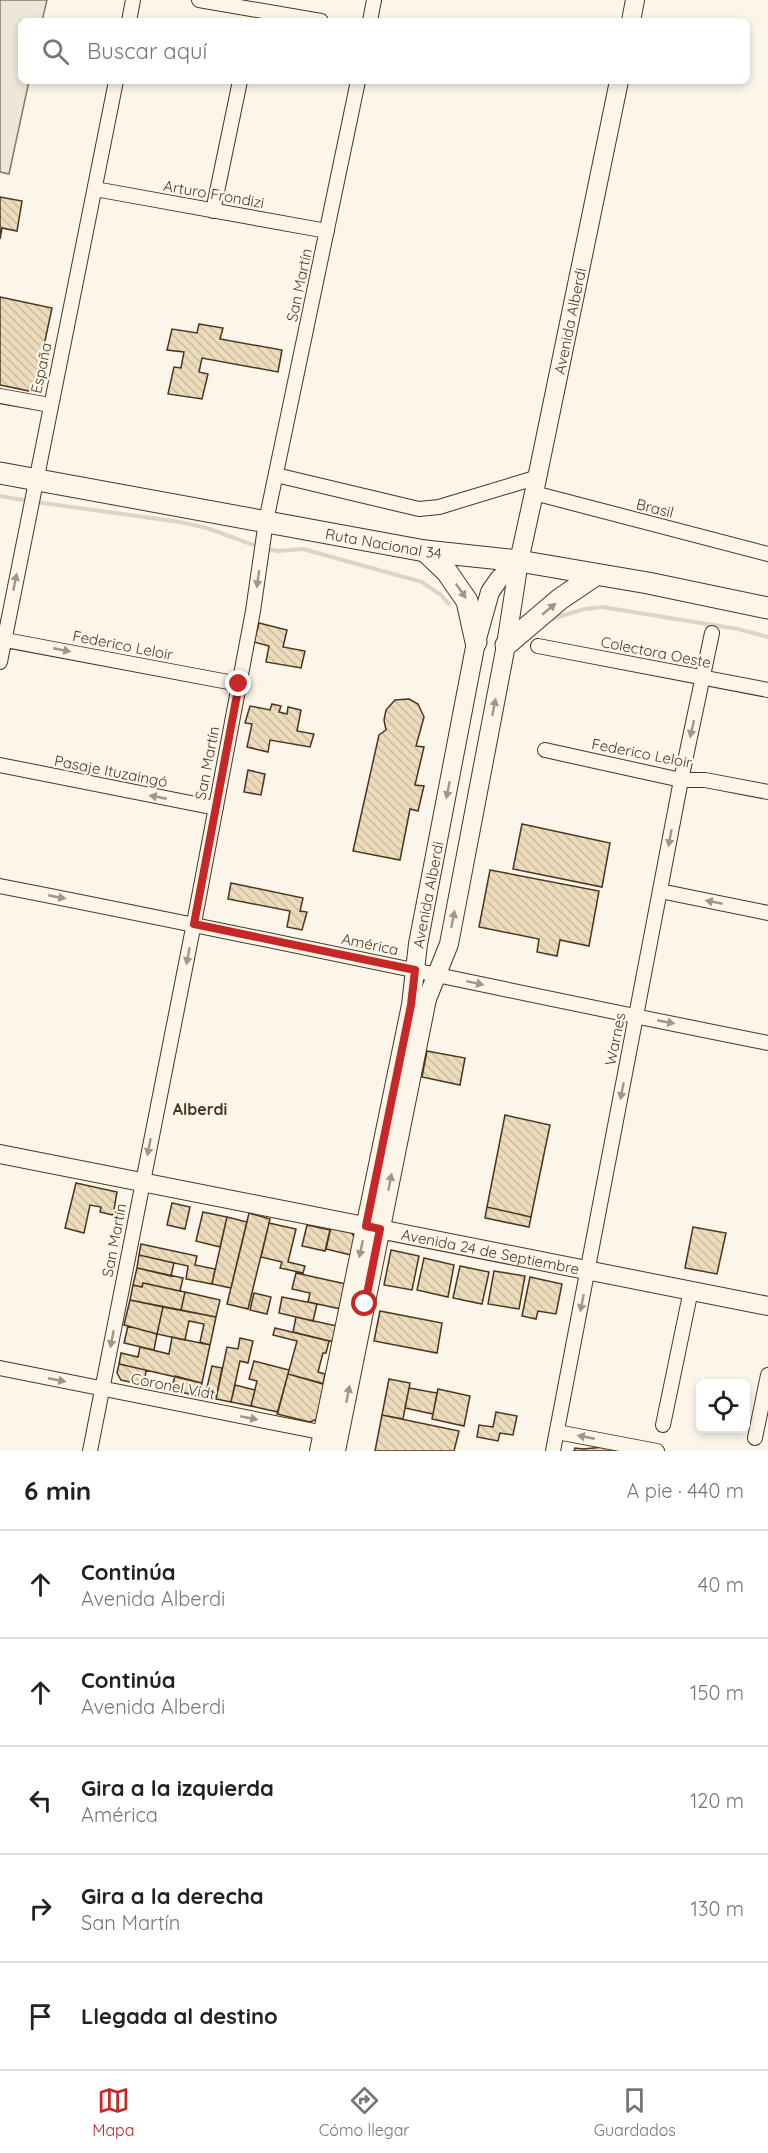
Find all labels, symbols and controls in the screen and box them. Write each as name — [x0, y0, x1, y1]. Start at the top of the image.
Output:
search box — [18, 18, 750, 84]
icon: search — [39, 35, 72, 68]
text: Buscar aquí — [87, 37, 207, 65]
street label: Arturo Frondizi — [162, 176, 266, 212]
street label: San Martín — [282, 247, 316, 323]
street label: Avenida Alberdi — [549, 266, 590, 376]
street label: España — [26, 341, 56, 395]
street label: Brasil — [634, 494, 676, 522]
street label: Ruta Nacional 34 — [324, 523, 443, 562]
one-way arrow — [254, 569, 263, 588]
one-way arrow — [11, 572, 20, 591]
one-way arrow — [455, 583, 467, 599]
one-way arrow — [541, 602, 557, 615]
street label: Federico Leloir — [71, 626, 175, 664]
street label: Colectora Oeste — [599, 632, 713, 672]
one-way arrow — [52, 646, 71, 655]
route end — [225, 670, 251, 696]
one-way arrow — [490, 697, 499, 716]
one-way arrow — [687, 720, 696, 739]
street label: San Martín — [191, 725, 223, 801]
street label: Federico Leloir — [590, 734, 694, 772]
street label: Pasaje Ituzaingó — [53, 751, 169, 791]
one-way arrow — [443, 780, 452, 799]
one-way arrow — [149, 792, 168, 801]
one-way arrow — [665, 828, 674, 847]
street label: Avenida Alberdi — [408, 840, 447, 950]
one-way arrow — [48, 893, 67, 902]
one-way arrow — [704, 897, 723, 906]
one-way arrow — [449, 909, 458, 928]
street label: América — [340, 929, 400, 959]
one-way arrow — [183, 947, 192, 966]
one-way arrow — [465, 978, 484, 988]
street label: Warnes — [601, 1011, 629, 1067]
one-way arrow — [656, 1018, 675, 1027]
one-way arrow — [617, 1082, 626, 1101]
district label: Alberdi — [173, 1099, 227, 1119]
one-way arrow — [144, 1138, 153, 1157]
one-way arrow — [386, 1172, 395, 1191]
street label: San Martín — [98, 1202, 130, 1278]
street label: Avenida 24 de Septiembre — [400, 1224, 581, 1278]
one-way arrow — [356, 1240, 365, 1259]
route start — [351, 1290, 377, 1316]
one-way arrow — [577, 1294, 586, 1313]
one-way arrow — [107, 1329, 116, 1348]
street label: Coronel Vidt — [129, 1369, 217, 1403]
one-way arrow — [48, 1376, 67, 1385]
map controls — [696, 1379, 750, 1433]
button: locate — [696, 1379, 750, 1433]
one-way arrow — [344, 1384, 353, 1403]
one-way arrow — [239, 1413, 258, 1423]
one-way arrow — [577, 1432, 596, 1441]
text: 6 min — [24, 1474, 91, 1507]
text: A pie · 440 m — [626, 1478, 744, 1503]
text: Continúa — [81, 1558, 176, 1586]
icon: ahead — [24, 1568, 57, 1601]
text: 40 m — [698, 1572, 744, 1597]
text: Avenida Alberdi — [81, 1586, 225, 1611]
text: Continúa — [81, 1666, 176, 1694]
icon: ahead — [24, 1676, 57, 1709]
text: 150 m — [690, 1680, 744, 1705]
text: Avenida Alberdi — [81, 1694, 225, 1719]
text: Gira a la izquierda — [81, 1774, 274, 1802]
icon: left — [24, 1784, 57, 1817]
text: 120 m — [690, 1788, 744, 1813]
text: América — [81, 1802, 158, 1827]
text: Gira a la derecha — [81, 1882, 264, 1910]
icon: right — [24, 1892, 57, 1925]
text: 130 m — [691, 1896, 744, 1921]
text: San Martín — [81, 1910, 180, 1935]
icon: arrive — [24, 2000, 57, 2033]
text: Llegada al destino — [81, 2002, 278, 2030]
tab: Mapa — [92, 2084, 135, 2140]
tab: Cómo llegar — [319, 2084, 410, 2140]
tab: Guardados — [594, 2084, 676, 2140]

